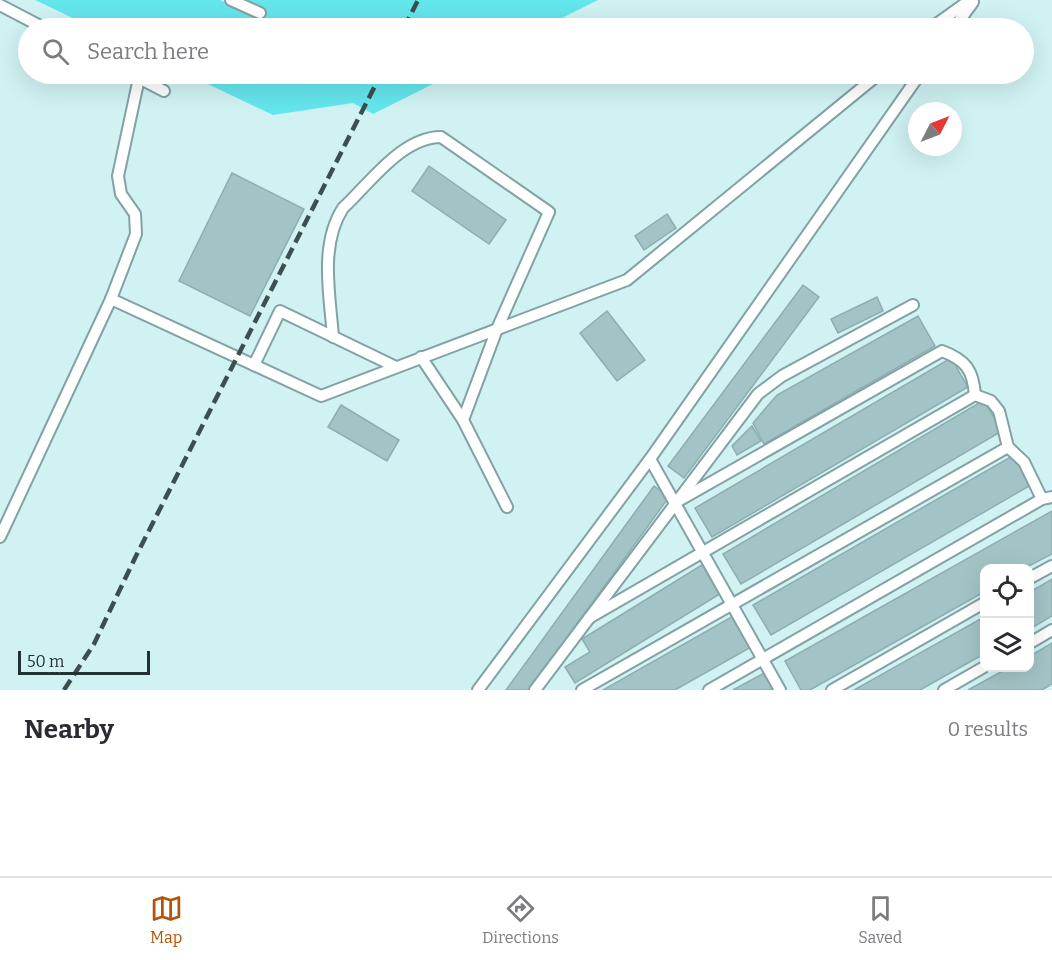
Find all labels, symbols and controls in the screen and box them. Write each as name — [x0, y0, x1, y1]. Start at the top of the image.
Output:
search box — [18, 18, 1034, 84]
icon: search — [39, 35, 72, 68]
text: Search here — [87, 38, 209, 65]
north arrow — [908, 102, 962, 156]
map controls — [980, 564, 1034, 672]
button: locate — [980, 564, 1034, 618]
button: layers — [980, 618, 1034, 672]
scale bar — [18, 648, 150, 676]
text: 50 m — [27, 652, 64, 671]
text: Nearby — [24, 714, 114, 745]
text: 0 results — [948, 717, 1028, 741]
tab: Map — [150, 892, 183, 947]
tab: Directions — [482, 892, 559, 947]
tab: Saved — [858, 892, 902, 947]

